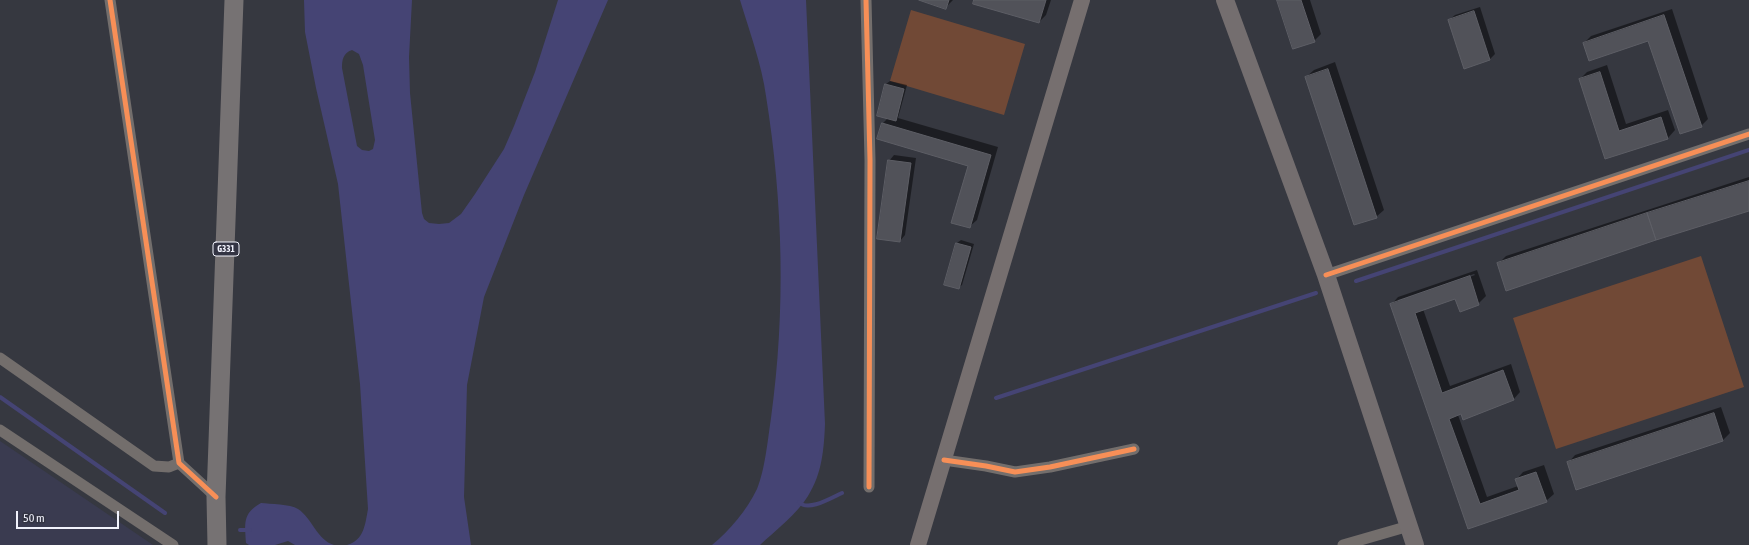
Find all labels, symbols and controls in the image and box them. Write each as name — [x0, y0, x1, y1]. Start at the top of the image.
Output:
road number: G331 — [213, 242, 239, 256]
scale bar — [18, 503, 121, 529]
text: 50 m — [23, 511, 45, 525]

